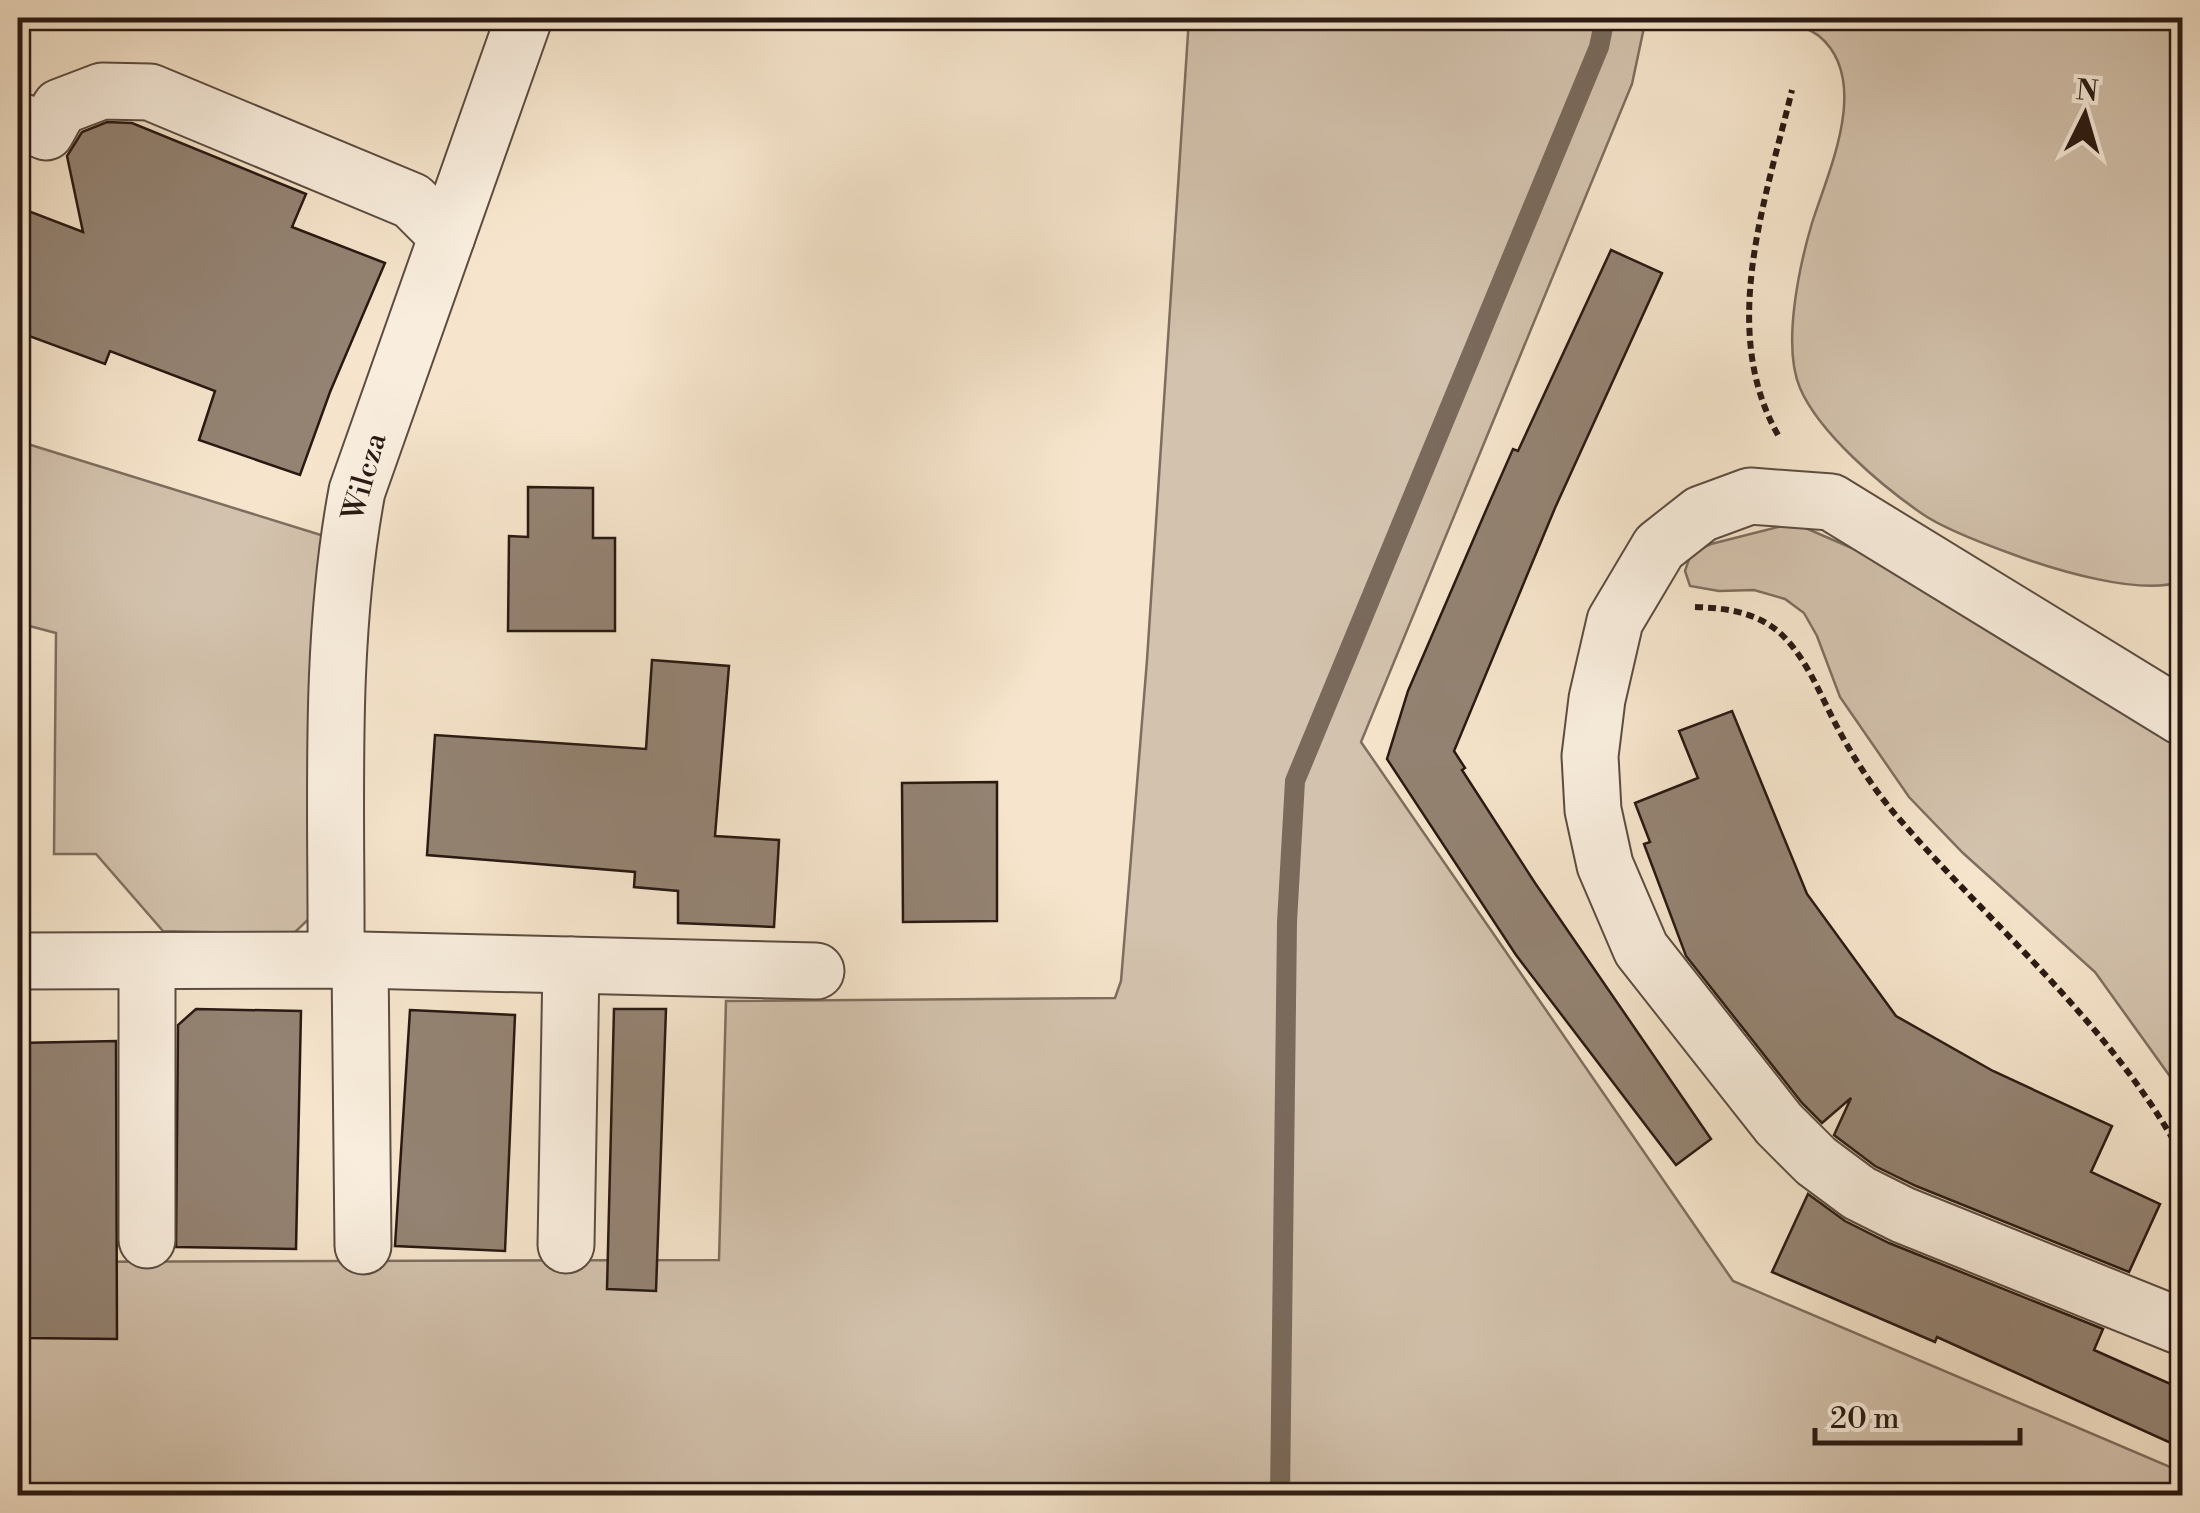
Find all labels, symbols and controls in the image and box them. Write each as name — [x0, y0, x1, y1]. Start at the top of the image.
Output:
north arrow — [2035, 65, 2135, 165]
text: N — [2074, 73, 2100, 110]
street label: Wilcza — [334, 428, 396, 526]
scale bar — [1815, 1383, 2020, 1445]
text: 20 m — [1830, 1400, 1899, 1438]

